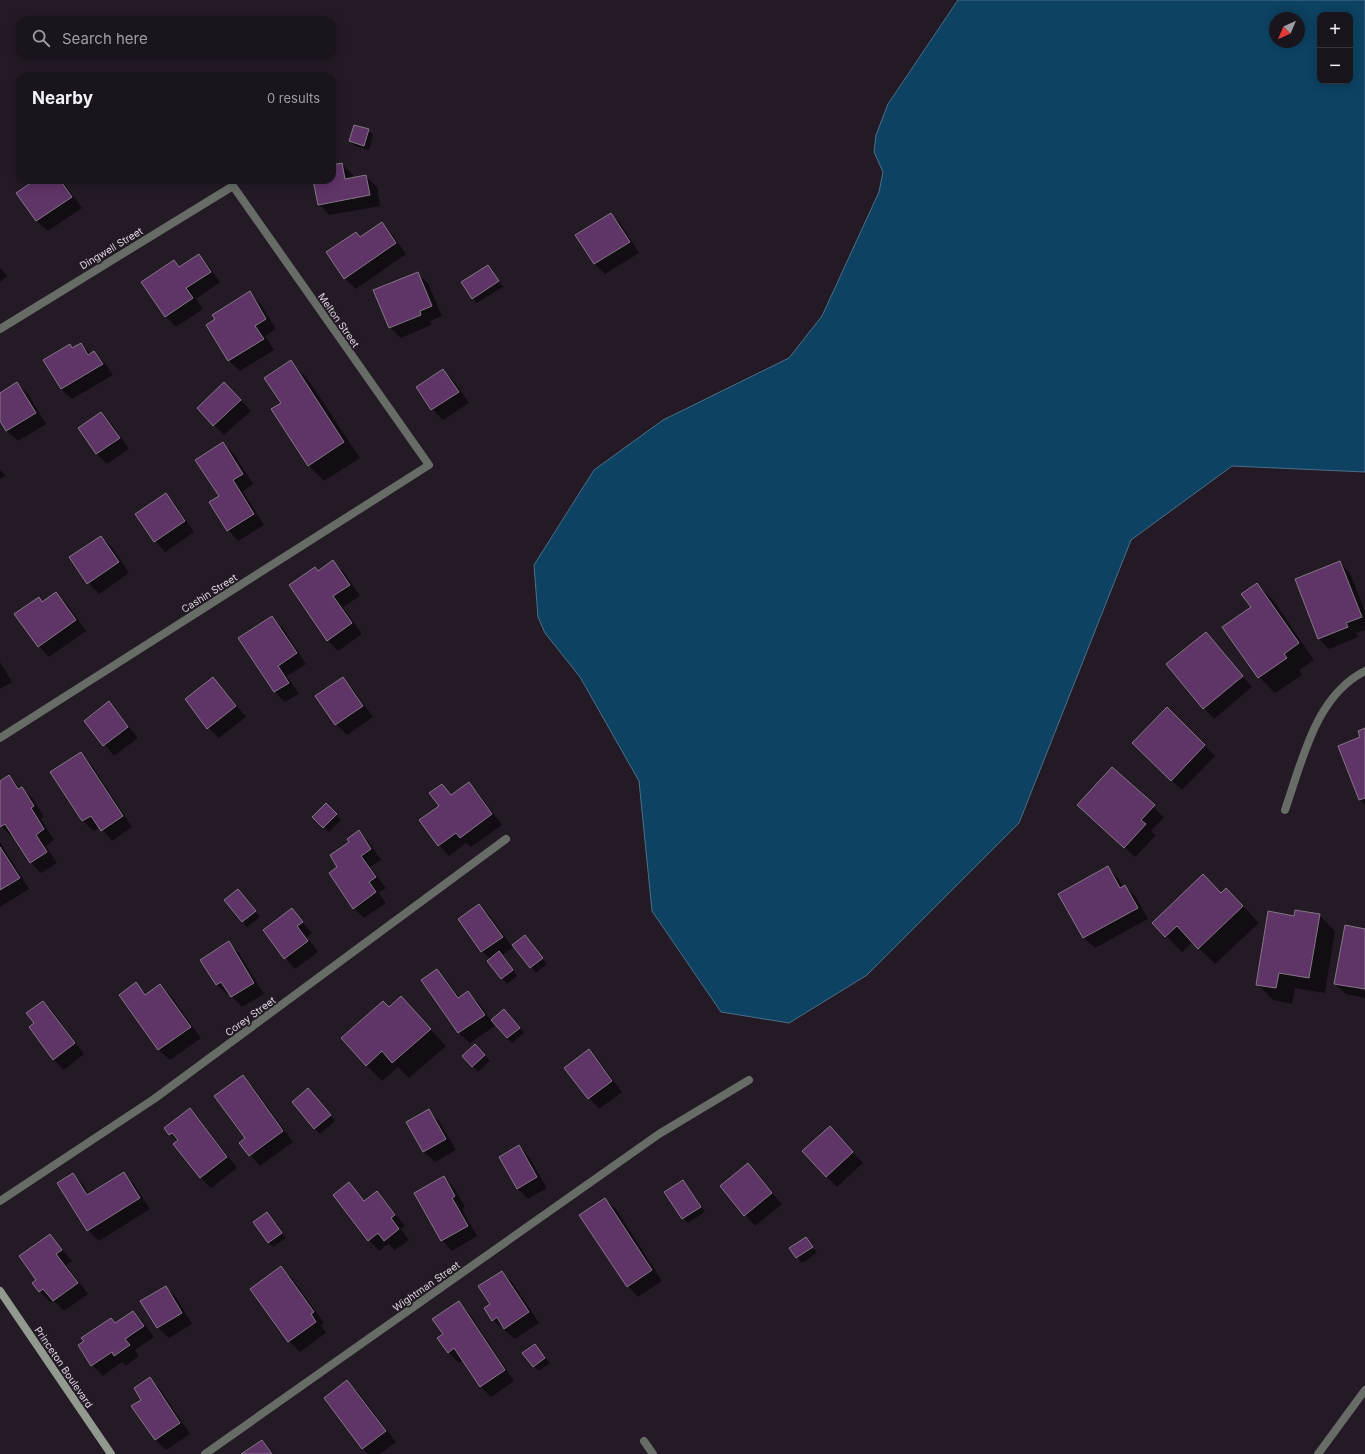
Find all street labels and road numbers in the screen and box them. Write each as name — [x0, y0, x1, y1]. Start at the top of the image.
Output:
street label: Dingwell Street — [77, 224, 145, 272]
street label: Melton Street — [316, 291, 363, 350]
street label: Cashin Street — [179, 571, 240, 615]
street label: Corey Street — [223, 993, 278, 1038]
street label: Wightman Street — [390, 1258, 462, 1314]
street label: Princeton Boulevard — [32, 1324, 96, 1410]

